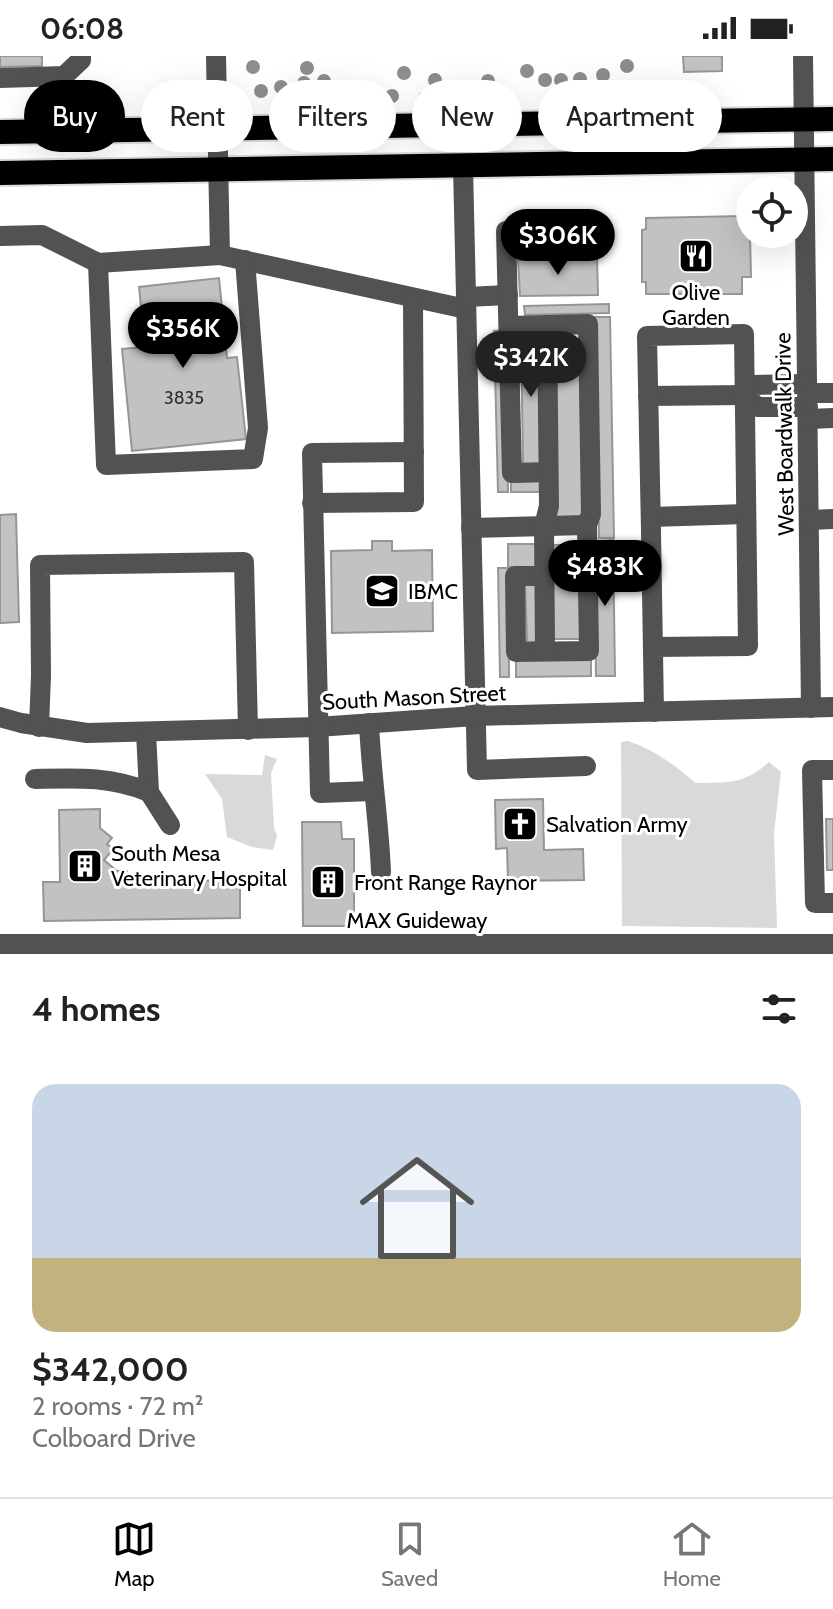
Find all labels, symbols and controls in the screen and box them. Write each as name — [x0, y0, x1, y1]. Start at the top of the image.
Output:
text: 06:08 — [40, 10, 124, 47]
chip: Buy — [24, 80, 125, 152]
chip: Rent — [141, 80, 253, 152]
chip: Filters — [269, 80, 396, 152]
chip: New — [412, 80, 522, 152]
chip: Apartment — [538, 80, 722, 152]
map controls — [736, 176, 808, 248]
button: locate — [736, 176, 808, 248]
pin: $306K — [502, 209, 614, 277]
text: $306K — [519, 219, 597, 251]
restaurant icon: Olive Garden — [677, 237, 715, 275]
place label: Olive Garden — [662, 279, 730, 331]
pin: $356K — [127, 302, 239, 370]
text: $356K — [146, 312, 220, 344]
pin: $342K — [475, 331, 587, 399]
street label: West Boardwalk Drive — [769, 332, 800, 536]
text: $342K — [493, 341, 569, 373]
house number: 3835 — [164, 387, 204, 409]
pin: $483K — [549, 540, 661, 608]
text: $483K — [566, 550, 644, 582]
school or university icon: IBMC — [363, 572, 401, 610]
place label: IBMC — [408, 578, 458, 605]
street label: South Mason Street — [321, 679, 507, 716]
church icon: Salvation Army — [501, 805, 539, 843]
place label: Salvation Army — [546, 811, 688, 838]
place label: South Mesa Veterinary Hospital — [111, 840, 288, 892]
building icon: South Mesa Veterinary Hospital — [66, 847, 104, 885]
building icon: Front Range Raynor — [309, 863, 347, 901]
place label: Front Range Raynor — [354, 869, 537, 896]
street label: MAX Guideway — [347, 907, 487, 934]
icon: filters — [757, 987, 801, 1031]
text: 4 homes — [32, 988, 160, 1030]
icon: home — [345, 1136, 489, 1280]
text: $342,000 — [32, 1348, 189, 1390]
text: 2 rooms · 72 m² — [32, 1390, 203, 1422]
text: Colboard Drive — [32, 1422, 196, 1454]
tab: Map — [112, 1517, 156, 1592]
tab: Saved — [381, 1517, 438, 1592]
tab: Home — [663, 1517, 721, 1592]

